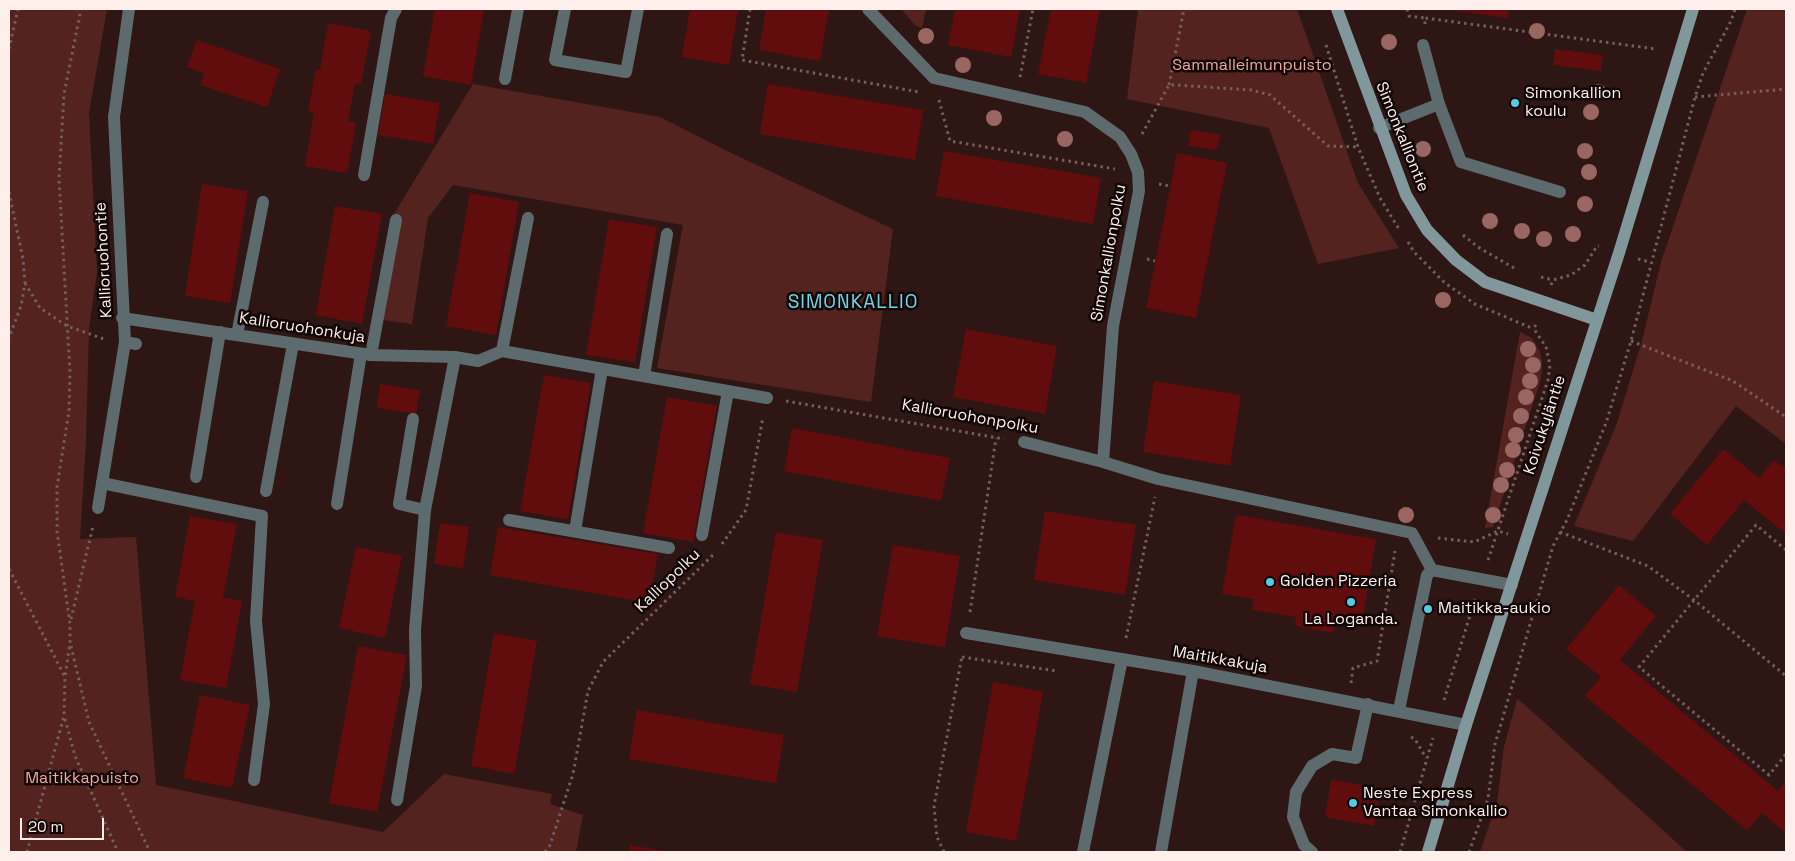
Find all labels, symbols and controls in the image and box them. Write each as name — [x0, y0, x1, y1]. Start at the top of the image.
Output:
park label: Sammalleimunpuisto — [1172, 56, 1332, 76]
street label: Simonkalliontie — [1371, 79, 1433, 195]
place label: Simonkallion koulu — [1525, 84, 1621, 122]
marker: Simonkallion koulu — [1509, 97, 1521, 109]
street label: Simonkallionpolku — [1087, 183, 1131, 323]
street label: Kallioruohontie — [91, 201, 117, 319]
district label: SIMONKALLIO — [786, 292, 920, 314]
street label: Kallioruohonkuja — [238, 309, 366, 347]
street label: Koivukyläntie — [1520, 373, 1570, 477]
street label: Kallioruohonpolku — [900, 396, 1040, 438]
street label: Kalliopolku — [631, 545, 705, 617]
place label: Golden Pizzeria — [1280, 572, 1397, 592]
marker: Golden Pizzeria — [1264, 576, 1276, 588]
marker: La Loganda. — [1345, 596, 1357, 608]
place label: Maitikka-aukio — [1438, 599, 1551, 619]
marker: Maitikka-aukio — [1422, 603, 1434, 615]
place label: La Loganda. — [1304, 610, 1398, 630]
street label: Maitikkakuja — [1171, 642, 1269, 678]
park label: Maitikkapuisto — [25, 769, 139, 789]
place label: Neste Express Vantaa Simonkallio — [1363, 784, 1507, 822]
marker: Neste Express Vantaa Simonkallio — [1347, 797, 1359, 809]
scale bar — [22, 808, 106, 840]
text: 20 m — [28, 817, 63, 836]

